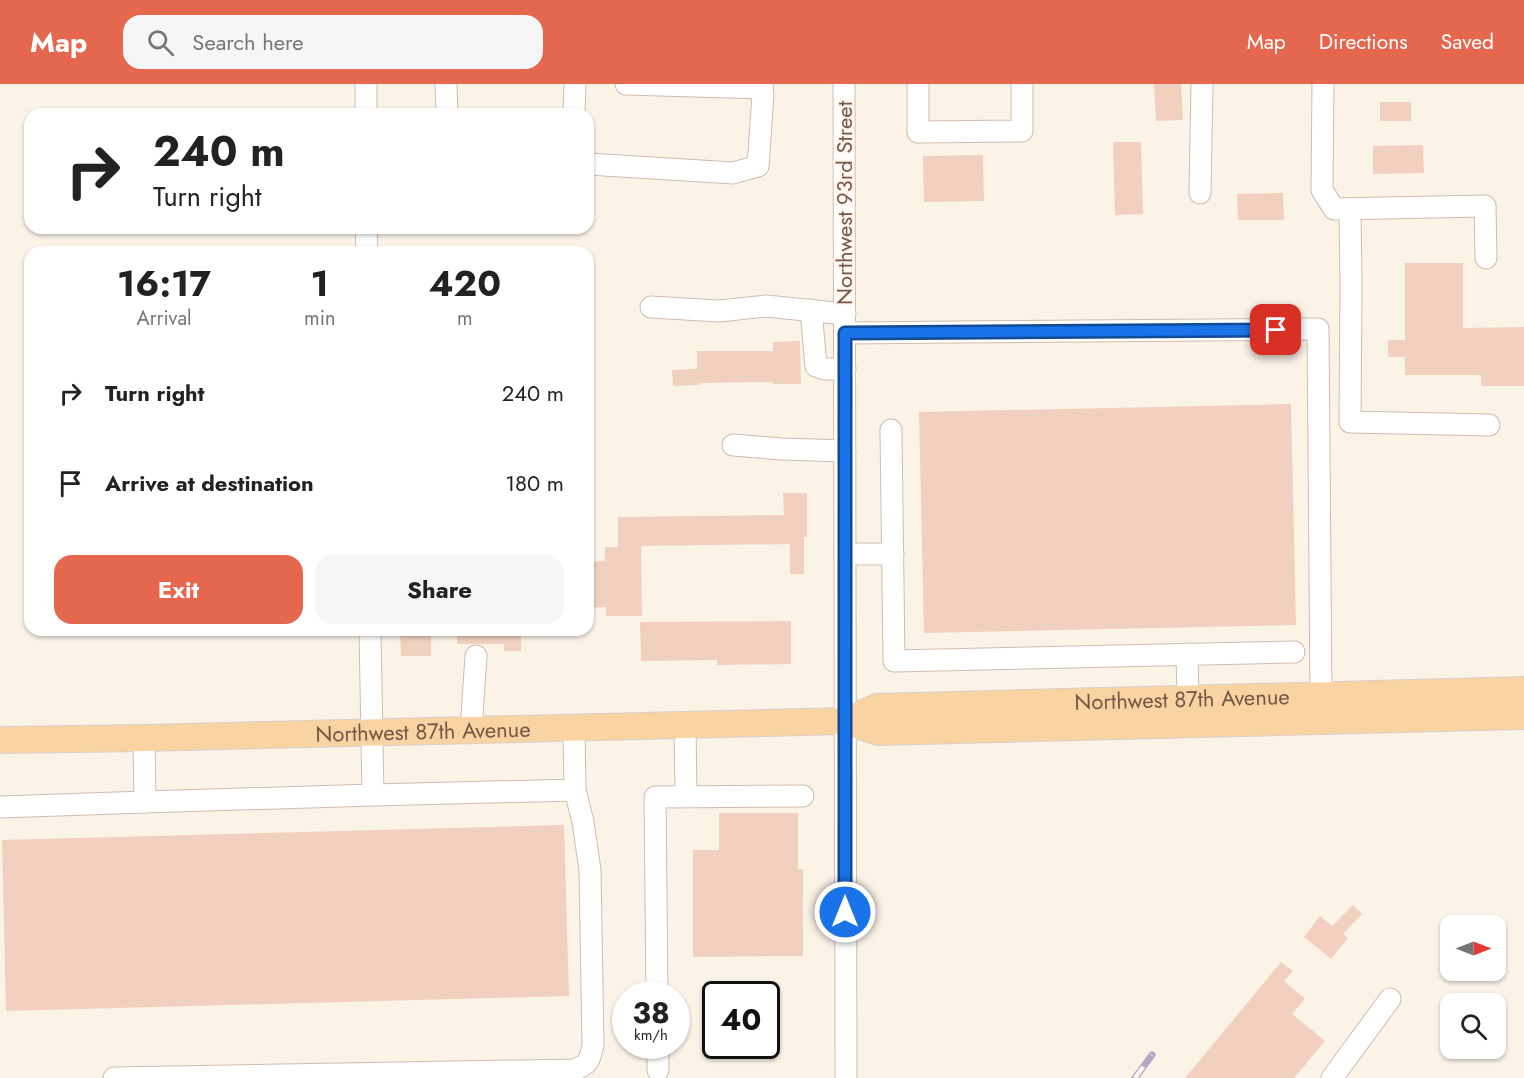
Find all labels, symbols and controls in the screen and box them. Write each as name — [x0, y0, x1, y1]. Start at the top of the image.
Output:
search box — [123, 15, 543, 69]
text: Map — [30, 22, 87, 63]
icon: search — [144, 26, 177, 59]
text: Search here — [192, 26, 304, 58]
text: Map — [1247, 27, 1286, 57]
text: Directions — [1319, 27, 1408, 57]
text: Saved — [1441, 27, 1494, 57]
street label: Northwest 93rd Street — [828, 100, 860, 305]
text: 240 m — [153, 121, 285, 182]
icon: right — [54, 132, 132, 210]
text: Turn right — [153, 177, 261, 216]
text: 16:17 — [117, 257, 211, 309]
text: 1 — [311, 257, 329, 309]
text: 420 — [428, 257, 501, 309]
text: Arrival — [136, 304, 192, 333]
text: min — [304, 304, 335, 333]
text: m — [457, 304, 473, 333]
pin — [1250, 304, 1301, 355]
icon: arrive — [1259, 313, 1292, 346]
icon: right — [54, 377, 87, 410]
text: Turn right — [105, 377, 205, 409]
text: 240 m — [502, 377, 564, 409]
icon: arrive — [54, 467, 87, 500]
text: Arrive at destination — [105, 467, 314, 499]
text: 180 m — [505, 467, 564, 499]
button: Exit — [54, 555, 303, 624]
button: Share — [315, 555, 564, 624]
street label: Northwest 87th Avenue — [1074, 680, 1290, 718]
street label: Northwest 87th Avenue — [315, 713, 531, 750]
position arrow — [813, 880, 877, 944]
north arrow — [1440, 915, 1506, 981]
map controls — [1440, 915, 1506, 1059]
speed limit sign: 40 — [702, 981, 780, 1059]
text: 38 — [632, 991, 670, 1034]
button: search — [1440, 993, 1506, 1059]
text: km/h — [634, 1024, 668, 1046]

